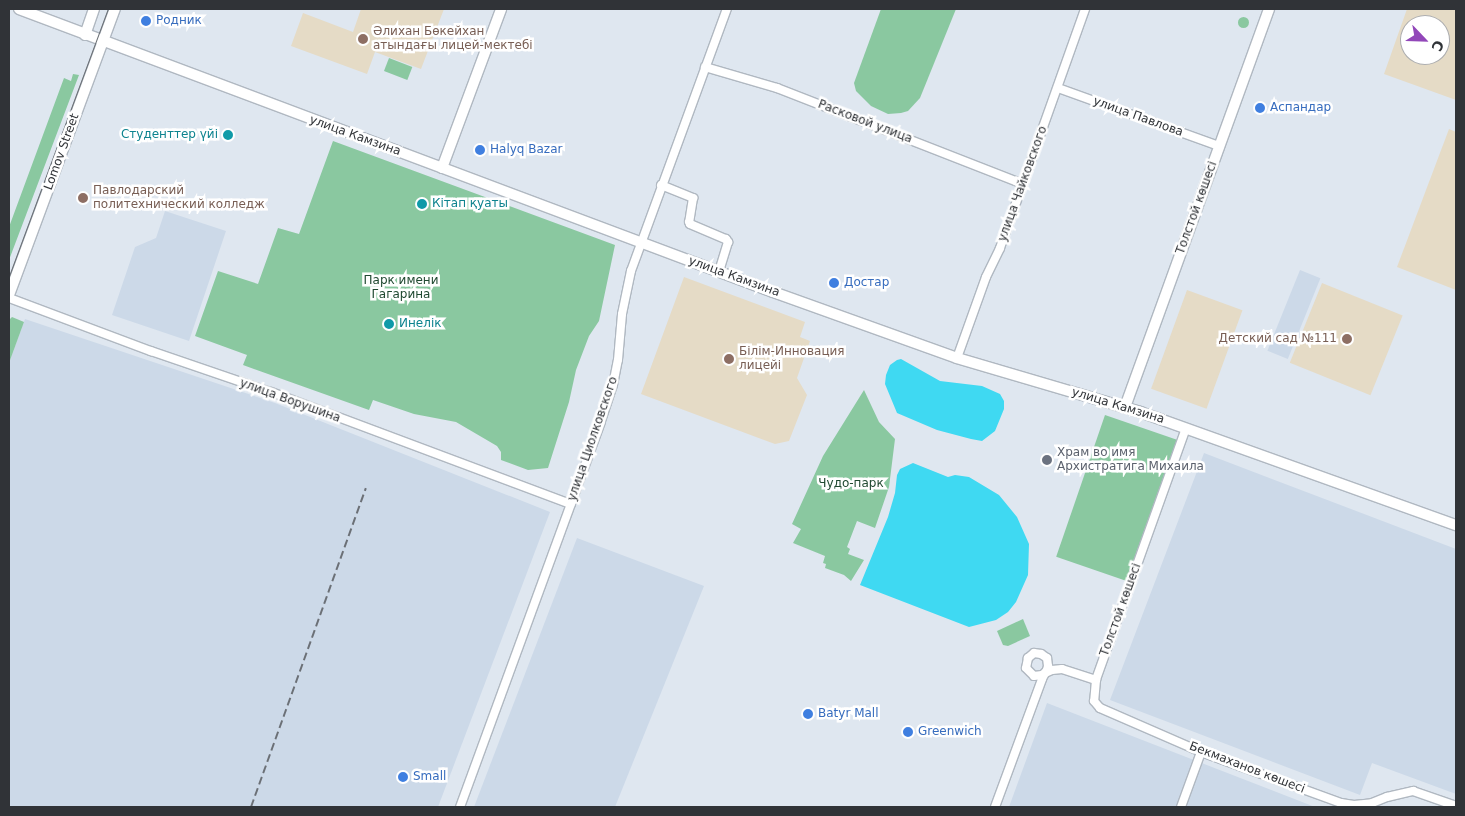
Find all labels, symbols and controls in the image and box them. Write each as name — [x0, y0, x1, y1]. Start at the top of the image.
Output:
place label: Родник — [156, 14, 202, 28]
marker: Родник — [140, 15, 152, 27]
north arrow — [1400, 15, 1450, 65]
place label: Әлихан Бөкейхан атындағы лицей-мектебі — [373, 25, 533, 53]
marker: Әлихан Бөкейхан атындағы лицей-мектебі — [357, 33, 369, 45]
text: С — [1428, 38, 1447, 54]
street label: улица Павлова — [1091, 94, 1185, 140]
street label: Расковой улица — [816, 97, 914, 147]
place label: Аспандар — [1270, 101, 1331, 115]
marker: Аспандар — [1254, 102, 1266, 114]
street label: Lomov Street — [42, 112, 82, 192]
street label: улица Камзина — [307, 113, 403, 159]
street label: улица Чайковского — [995, 124, 1051, 244]
place label: Студенттер үйі — [121, 128, 218, 142]
marker: Студенттер үйі — [222, 129, 234, 141]
place label: Halyq Bazar — [490, 143, 562, 157]
marker: Halyq Bazar — [474, 144, 486, 156]
street label: Толстой көшесі — [1174, 160, 1220, 256]
place label: Павлодарский политехнический колледж — [93, 184, 265, 212]
marker: Павлодарский политехнический колледж — [77, 192, 89, 204]
place label: Кітап қуаты — [432, 197, 508, 211]
marker: Кітап қуаты — [416, 198, 428, 210]
street label: улица Камзина — [686, 254, 782, 300]
park label: Парк имени Гагарина — [364, 274, 438, 302]
place label: Достар — [844, 276, 889, 290]
marker: Достар — [828, 277, 840, 289]
place label: Инелік — [399, 317, 441, 331]
marker: Инелік — [383, 318, 395, 330]
place label: Детский сад №111 — [1219, 332, 1337, 346]
marker: Детский сад №111 — [1341, 333, 1353, 345]
place label: Білім-Инновация лицейі — [739, 345, 845, 373]
marker: Білім-Инновация лицейі — [723, 353, 735, 365]
street label: улица Циолковского — [565, 375, 621, 503]
street label: улица Ворушина — [238, 376, 342, 426]
street label: улица Камзина — [1070, 385, 1166, 427]
place label: Храм во имя Архистратига Михаила — [1057, 446, 1204, 474]
marker: Храм во имя Архистратига Михаила — [1041, 454, 1053, 466]
park label: Чудо-парк — [818, 477, 884, 491]
street label: Толстой көшесі — [1098, 562, 1144, 658]
place label: Batyr Mall — [818, 707, 879, 721]
marker: Batyr Mall — [802, 708, 814, 720]
place label: Greenwich — [918, 725, 982, 739]
marker: Greenwich — [902, 726, 914, 738]
street label: Бекмаханов көшесі — [1187, 739, 1307, 797]
place label: Small — [413, 770, 446, 784]
marker: Small — [397, 771, 409, 783]

